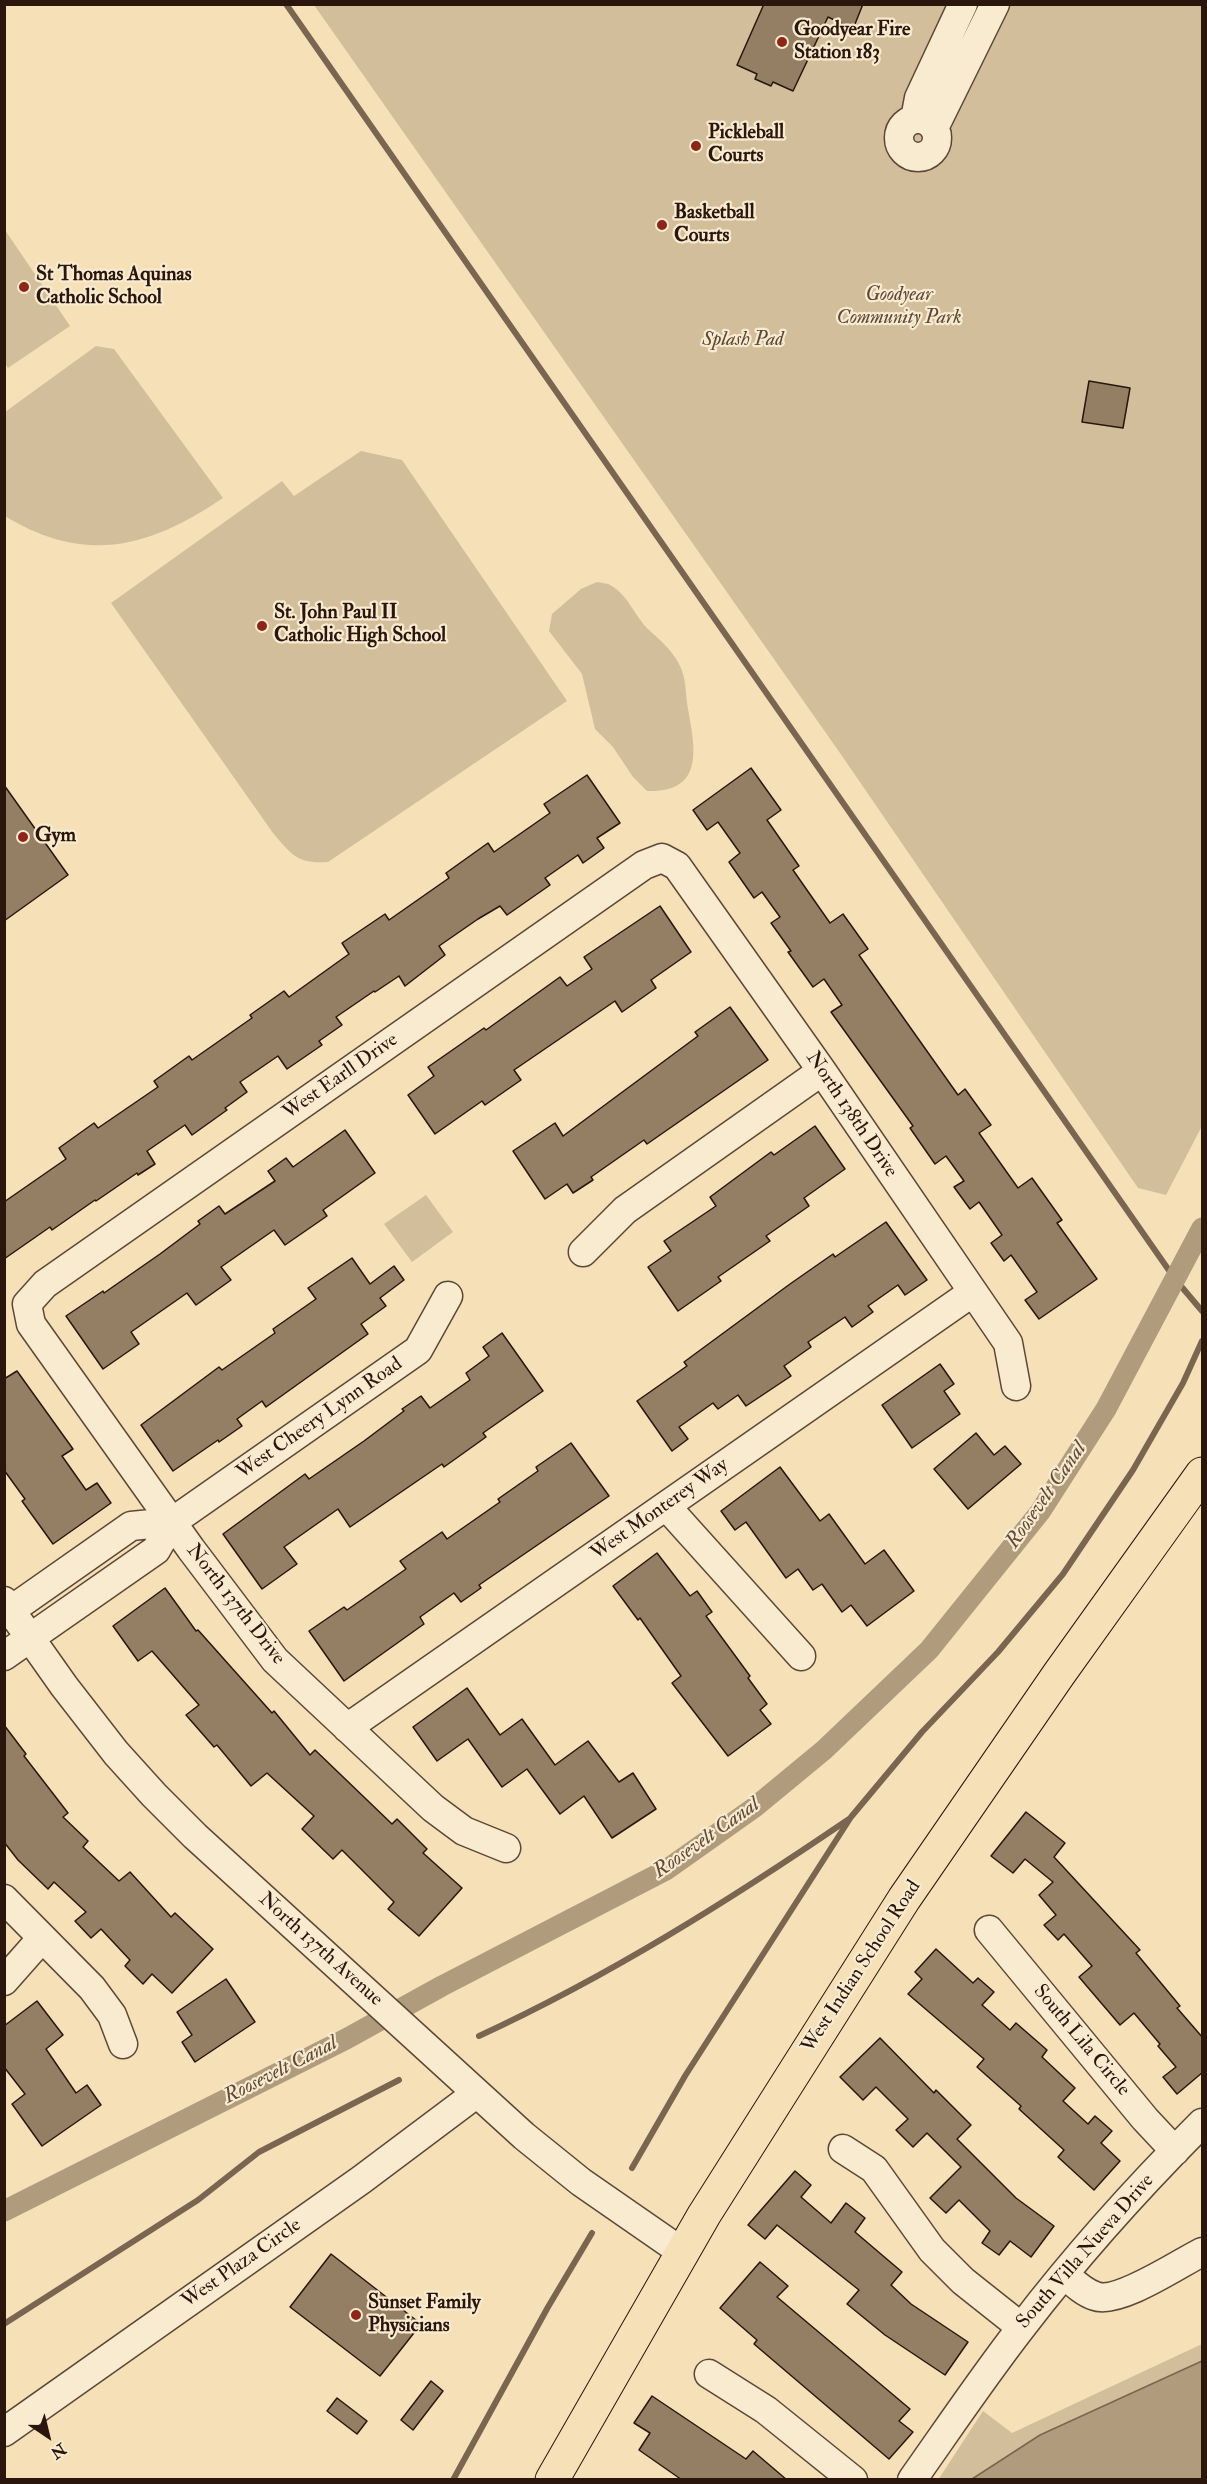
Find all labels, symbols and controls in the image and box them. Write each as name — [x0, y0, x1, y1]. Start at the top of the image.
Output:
place label: Goodyear Fire Station 183 — [794, 19, 910, 66]
marker: Goodyear Fire Station 183 — [775, 35, 789, 49]
place label: Pickleball Courts — [708, 122, 784, 169]
marker: Pickleball Courts — [689, 139, 703, 153]
place label: Basketball Courts — [674, 202, 755, 249]
marker: Basketball Courts — [655, 218, 669, 232]
place label: St Thomas Aquinas Catholic School — [36, 264, 192, 311]
marker: St Thomas Aquinas Catholic School — [17, 280, 31, 294]
park label: Goodyear Community Park — [836, 284, 962, 331]
park label: Splash Pad — [702, 329, 784, 353]
place label: St. John Paul II Catholic High School — [274, 602, 446, 649]
marker: St. John Paul II Catholic High School — [255, 619, 269, 633]
place label: Gym — [35, 825, 76, 849]
marker: Gym — [16, 830, 30, 844]
street label: West Earll Drive — [279, 1029, 403, 1125]
street label: North 138th Drive — [800, 1047, 902, 1183]
street label: West Cheery Lynn Road — [233, 1353, 407, 1485]
water label: Roosevelt Canal — [1001, 1438, 1093, 1554]
street label: West Monterey Way — [587, 1454, 733, 1566]
street label: North 137th Drive — [180, 1540, 290, 1670]
water label: Roosevelt Canal — [649, 1793, 765, 1885]
street label: West Indian School Road — [797, 1876, 927, 2058]
street label: North 137th Avenue — [253, 1888, 387, 2012]
street label: South Lila Circle — [1027, 1980, 1135, 2102]
water label: Roosevelt Canal — [220, 2032, 342, 2110]
street label: South Villa Nueva Drive — [1012, 2170, 1160, 2334]
street label: West Plaza Circle — [178, 2214, 306, 2314]
place label: Sunset Family Physicians — [368, 2292, 481, 2339]
marker: Sunset Family Physicians — [349, 2308, 363, 2322]
north arrow — [18, 2406, 78, 2466]
text: N — [47, 2438, 70, 2463]

